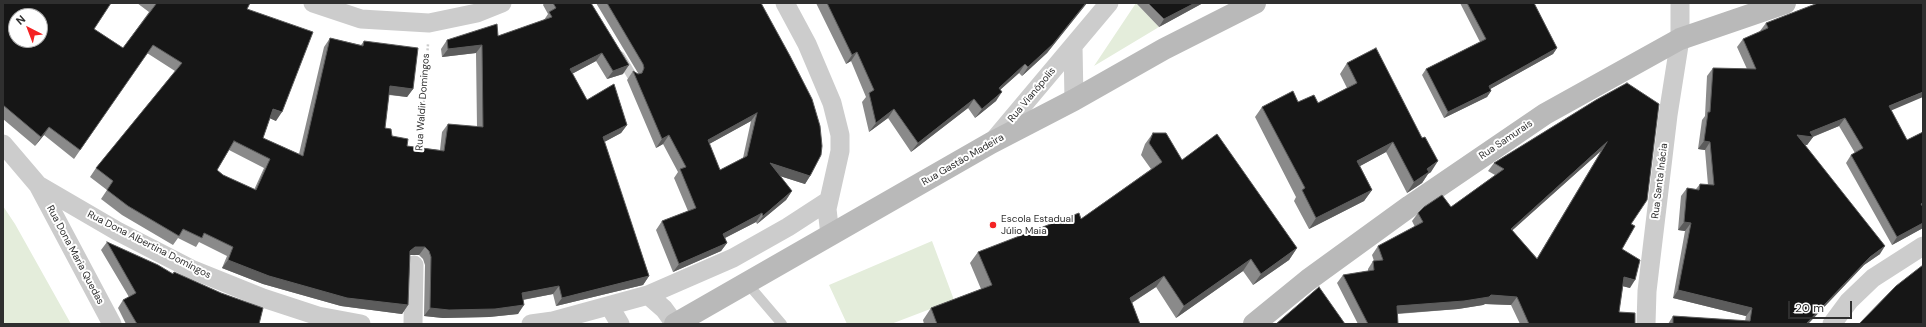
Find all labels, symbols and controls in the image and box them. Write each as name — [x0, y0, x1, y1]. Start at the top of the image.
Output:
north arrow — [8, 8, 48, 48]
text: N — [13, 12, 28, 28]
street label: Rua Waldir Domingos — [414, 53, 432, 151]
street label: Rua Vianópolis — [1006, 65, 1058, 125]
street label: Rua Samurais — [1477, 118, 1535, 162]
street label: Rua Gastão Madeira — [920, 132, 1006, 188]
street label: Rua Santa Inácia — [1649, 143, 1671, 219]
street label: Rua Dona Maria Quedas — [44, 203, 106, 307]
street label: Rua Dona Albertina Domingos — [85, 208, 213, 282]
place label: Escola Estadual Júlio Maia — [1001, 213, 1073, 236]
marker: Escola Estadual Júlio Maia — [988, 220, 998, 230]
scale bar — [1790, 293, 1854, 319]
text: 20 m — [1795, 300, 1824, 316]

